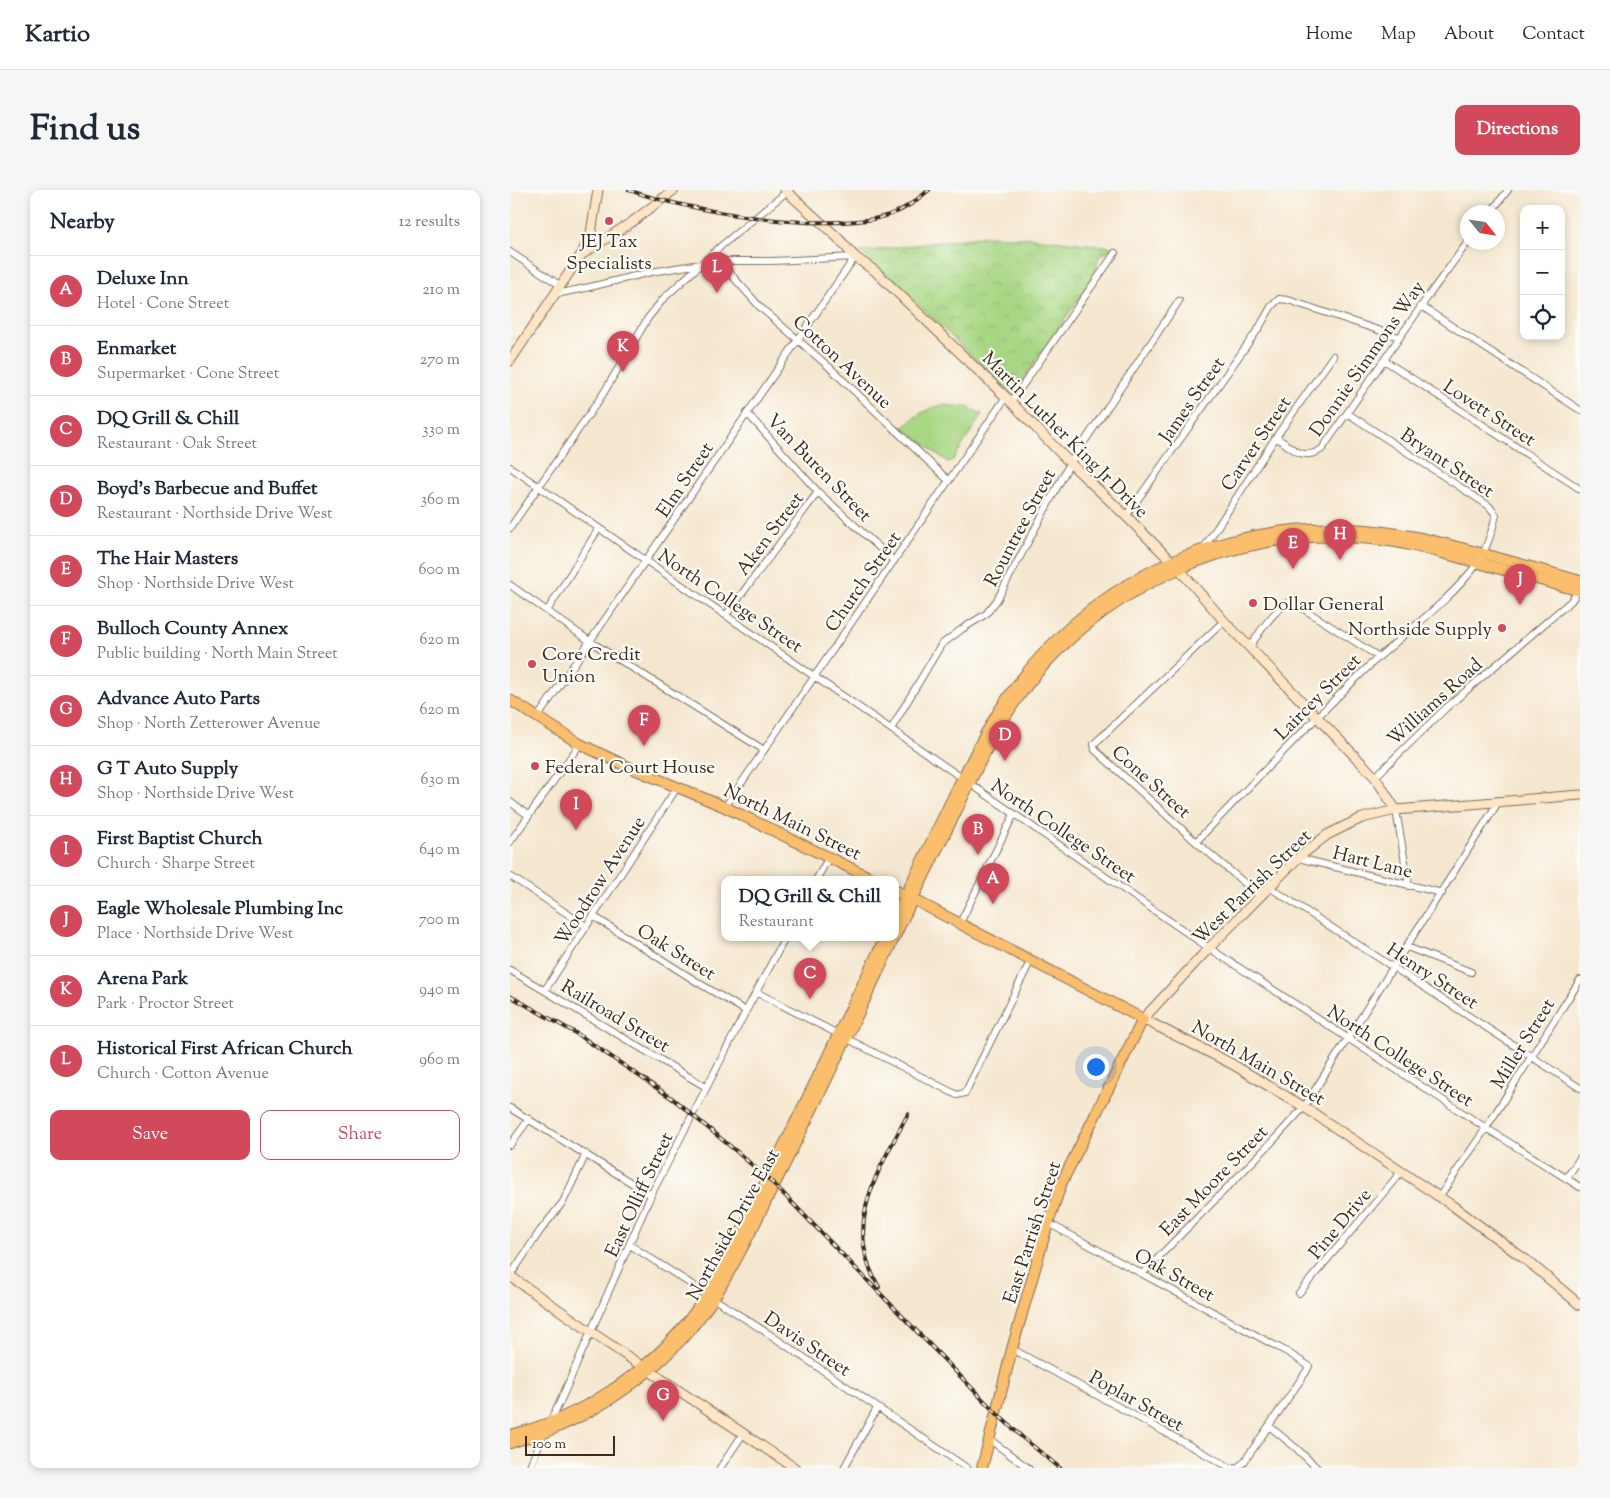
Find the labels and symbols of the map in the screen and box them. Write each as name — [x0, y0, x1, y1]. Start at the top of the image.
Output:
north arrow — [1460, 205, 1505, 250]
marker: JEJ Tax Specialists — [603, 215, 615, 227]
place label: JEJ Tax Specialists — [566, 229, 652, 278]
pin: L — [701, 252, 733, 293]
street label: Donnie Simmons Way — [1304, 275, 1433, 443]
street label: Cotton Avenue — [786, 310, 897, 416]
pin: K — [607, 331, 639, 372]
street label: Martin Luther King Jr Drive — [975, 346, 1154, 525]
street label: James Street — [1153, 352, 1233, 450]
street label: Lovett Street — [1437, 374, 1541, 454]
street label: Carver Street — [1215, 391, 1299, 497]
street label: Van Buren Street — [759, 408, 877, 529]
street label: Bryant Street — [1394, 423, 1499, 506]
street label: Elm Street — [651, 437, 721, 523]
street label: Rountree Street — [979, 464, 1064, 592]
street label: Aken Street — [731, 487, 812, 582]
pin: H — [1324, 519, 1356, 560]
street label: Church Street — [819, 526, 909, 638]
pin: E — [1277, 528, 1309, 569]
street label: North College Street — [652, 543, 808, 661]
pin: J — [1504, 564, 1536, 605]
place label: Dollar General — [1263, 592, 1384, 619]
marker: Dollar General — [1247, 597, 1259, 609]
place label: Northside Supply — [1348, 617, 1493, 644]
marker: Northside Supply — [1496, 622, 1508, 634]
place label: Core Credit Union — [542, 642, 641, 691]
street label: Laircey Street — [1269, 648, 1368, 747]
street label: Williams Road — [1382, 652, 1490, 753]
marker: Core Credit Union — [526, 658, 538, 670]
pin: F — [628, 705, 660, 746]
pin: D — [989, 720, 1021, 761]
street label: Cone Street — [1105, 740, 1196, 826]
place label: Federal Court House — [545, 755, 715, 782]
marker: Federal Court House — [529, 760, 541, 772]
street label: North College Street — [985, 773, 1141, 891]
street label: North Main Street — [719, 778, 866, 868]
pin: I — [560, 789, 592, 830]
street label: Woodrow Avenue — [549, 811, 653, 951]
pin: B — [962, 814, 994, 855]
street label: West Parrish Street — [1187, 823, 1319, 952]
street label: Hart Lane — [1330, 840, 1415, 886]
pin: A — [977, 863, 1009, 904]
street label: Oak Street — [631, 918, 721, 988]
street label: Henry Street — [1380, 937, 1483, 1017]
pin: C — [794, 958, 826, 999]
street label: Railroad Street — [555, 974, 675, 1061]
street label: Miller Street — [1486, 993, 1563, 1095]
street label: North College Street — [1321, 1000, 1479, 1115]
street label: North Main Street — [1186, 1015, 1330, 1114]
your location — [1083, 1054, 1109, 1080]
street label: East Moore Street — [1155, 1120, 1275, 1243]
street label: East Olliff Street — [599, 1128, 681, 1262]
street label: Northside Drive East — [681, 1144, 788, 1306]
street label: East Parrish Street — [998, 1157, 1069, 1308]
street label: Pine Drive — [1303, 1183, 1379, 1266]
street label: Oak Street — [1129, 1243, 1219, 1310]
street label: Davis Street — [758, 1306, 856, 1384]
street label: Poplar Street — [1084, 1365, 1189, 1440]
pin: G — [647, 1380, 679, 1421]
scale bar — [525, 1433, 615, 1456]

